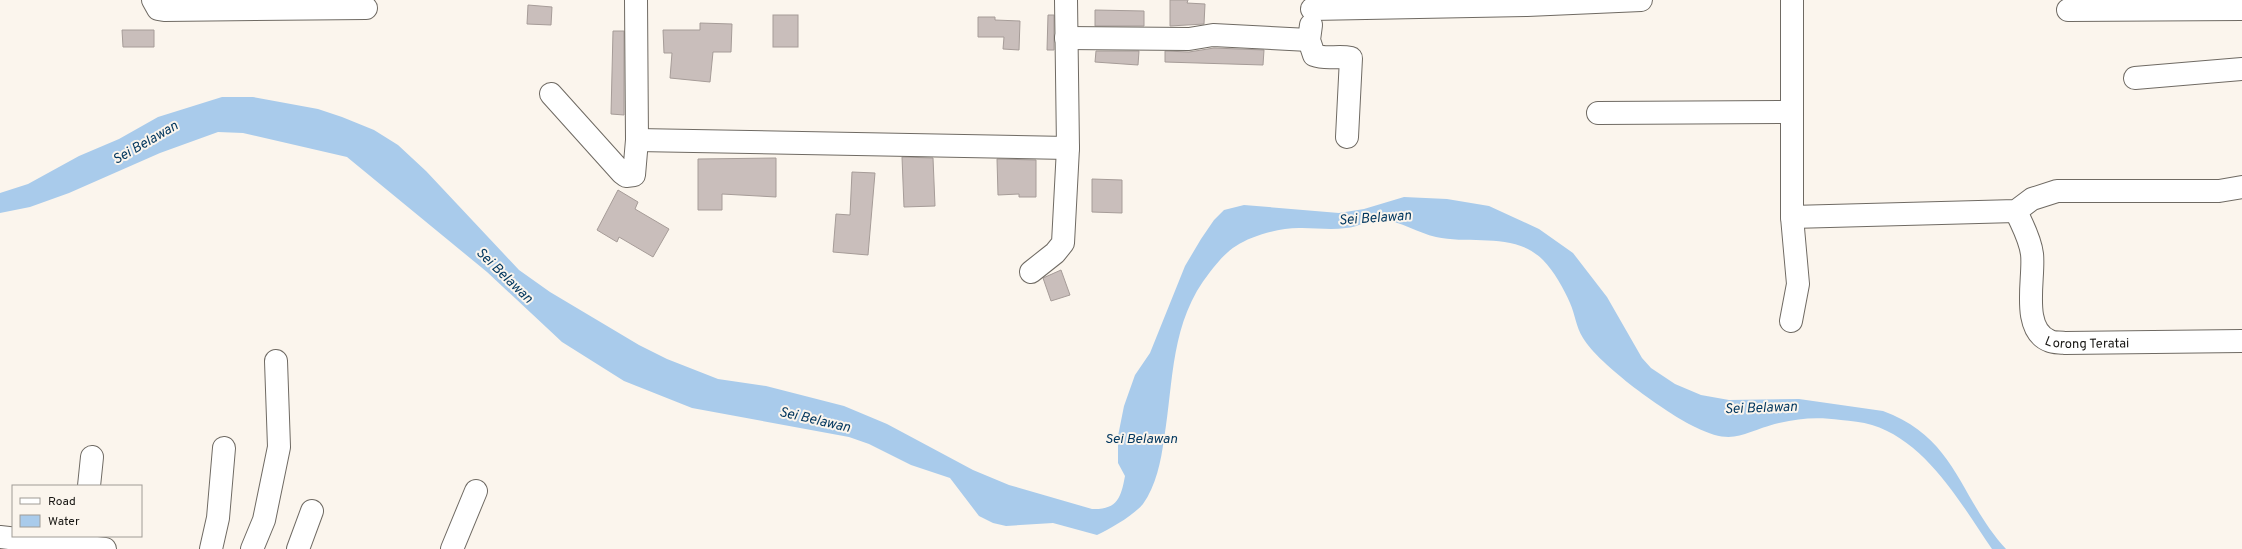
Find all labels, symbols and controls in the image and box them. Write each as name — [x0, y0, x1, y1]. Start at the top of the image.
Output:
water label: Sei Belawan — [110, 118, 182, 169]
water label: Sei Belawan — [1338, 207, 1412, 230]
water label: Sei Belawan — [472, 245, 536, 308]
street label: Lorong Teratai — [2042, 334, 2129, 353]
water label: Sei Belawan — [1724, 399, 1798, 418]
water label: Sei Belawan — [777, 404, 852, 437]
water label: Sei Belawan — [1105, 431, 1178, 448]
legend — [12, 485, 142, 537]
text: Road — [48, 494, 76, 510]
text: Water — [48, 514, 80, 530]

